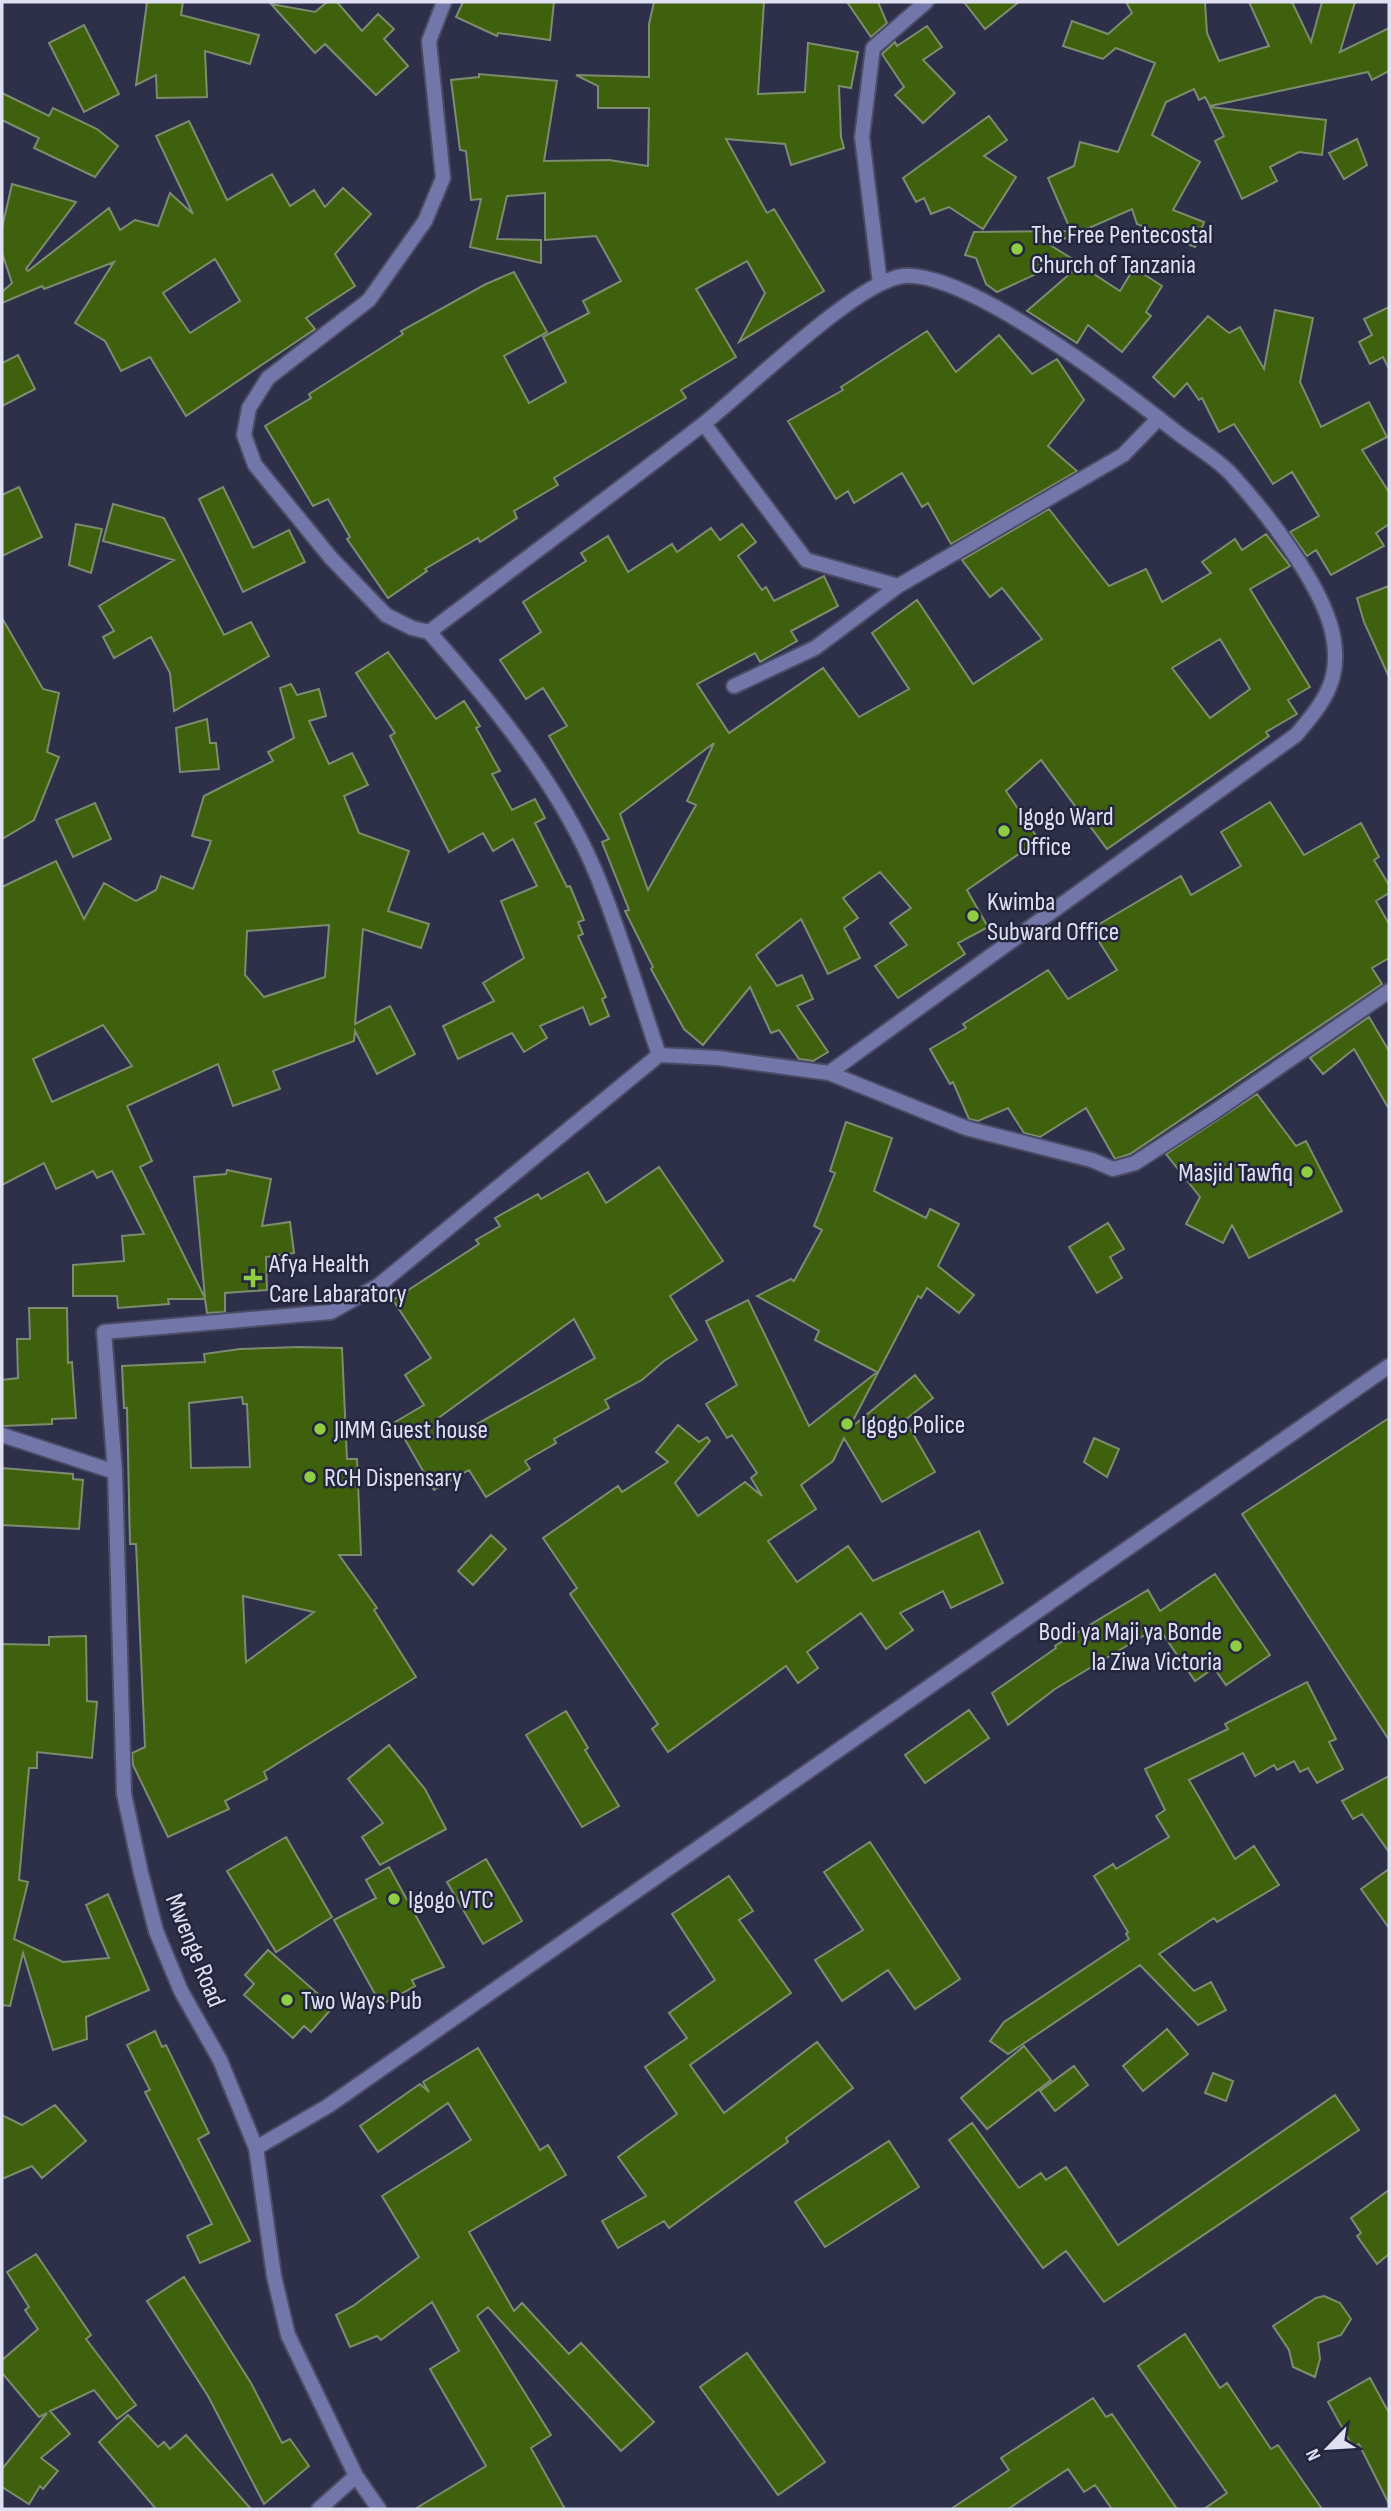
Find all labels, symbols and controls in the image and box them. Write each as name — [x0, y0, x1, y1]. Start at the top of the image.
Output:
place label: The Free Pentecostal Church of Tanzania — [1031, 220, 1213, 281]
marker: The Free Pentecostal Church of Tanzania — [1009, 241, 1025, 257]
place label: Igogo Ward Office — [1018, 802, 1114, 863]
marker: Igogo Ward Office — [996, 823, 1012, 839]
place label: Kwimba Subward Office — [987, 887, 1119, 948]
marker: Kwimba Subward Office — [965, 908, 981, 924]
place label: Masjid Tawfiq — [1178, 1158, 1293, 1189]
marker: Masjid Tawfiq — [1299, 1164, 1315, 1180]
place label: Afya Health Care Labaratory — [268, 1249, 407, 1310]
marker: Afya Health Care Labaratory — [243, 1268, 263, 1288]
place label: Igogo Police — [861, 1410, 965, 1441]
place label: JIMM Guest house — [333, 1415, 488, 1446]
marker: Igogo Police — [839, 1416, 855, 1432]
marker: JIMM Guest house — [312, 1421, 328, 1437]
place label: RCH Dispensary — [324, 1463, 462, 1494]
marker: RCH Dispensary — [302, 1469, 318, 1485]
place label: Bodi ya Maji ya Bonde la Ziwa Victoria — [1038, 1617, 1222, 1678]
marker: Bodi ya Maji ya Bonde la Ziwa Victoria — [1228, 1638, 1244, 1654]
place label: Igogo VTC — [408, 1885, 494, 1916]
street label: Mwenge Road — [158, 1889, 231, 2012]
marker: Igogo VTC — [386, 1891, 402, 1907]
place label: Two Ways Pub — [301, 1986, 422, 2017]
marker: Two Ways Pub — [279, 1992, 295, 2008]
north arrow — [1293, 2413, 1363, 2483]
text: N — [1301, 2445, 1327, 2464]

